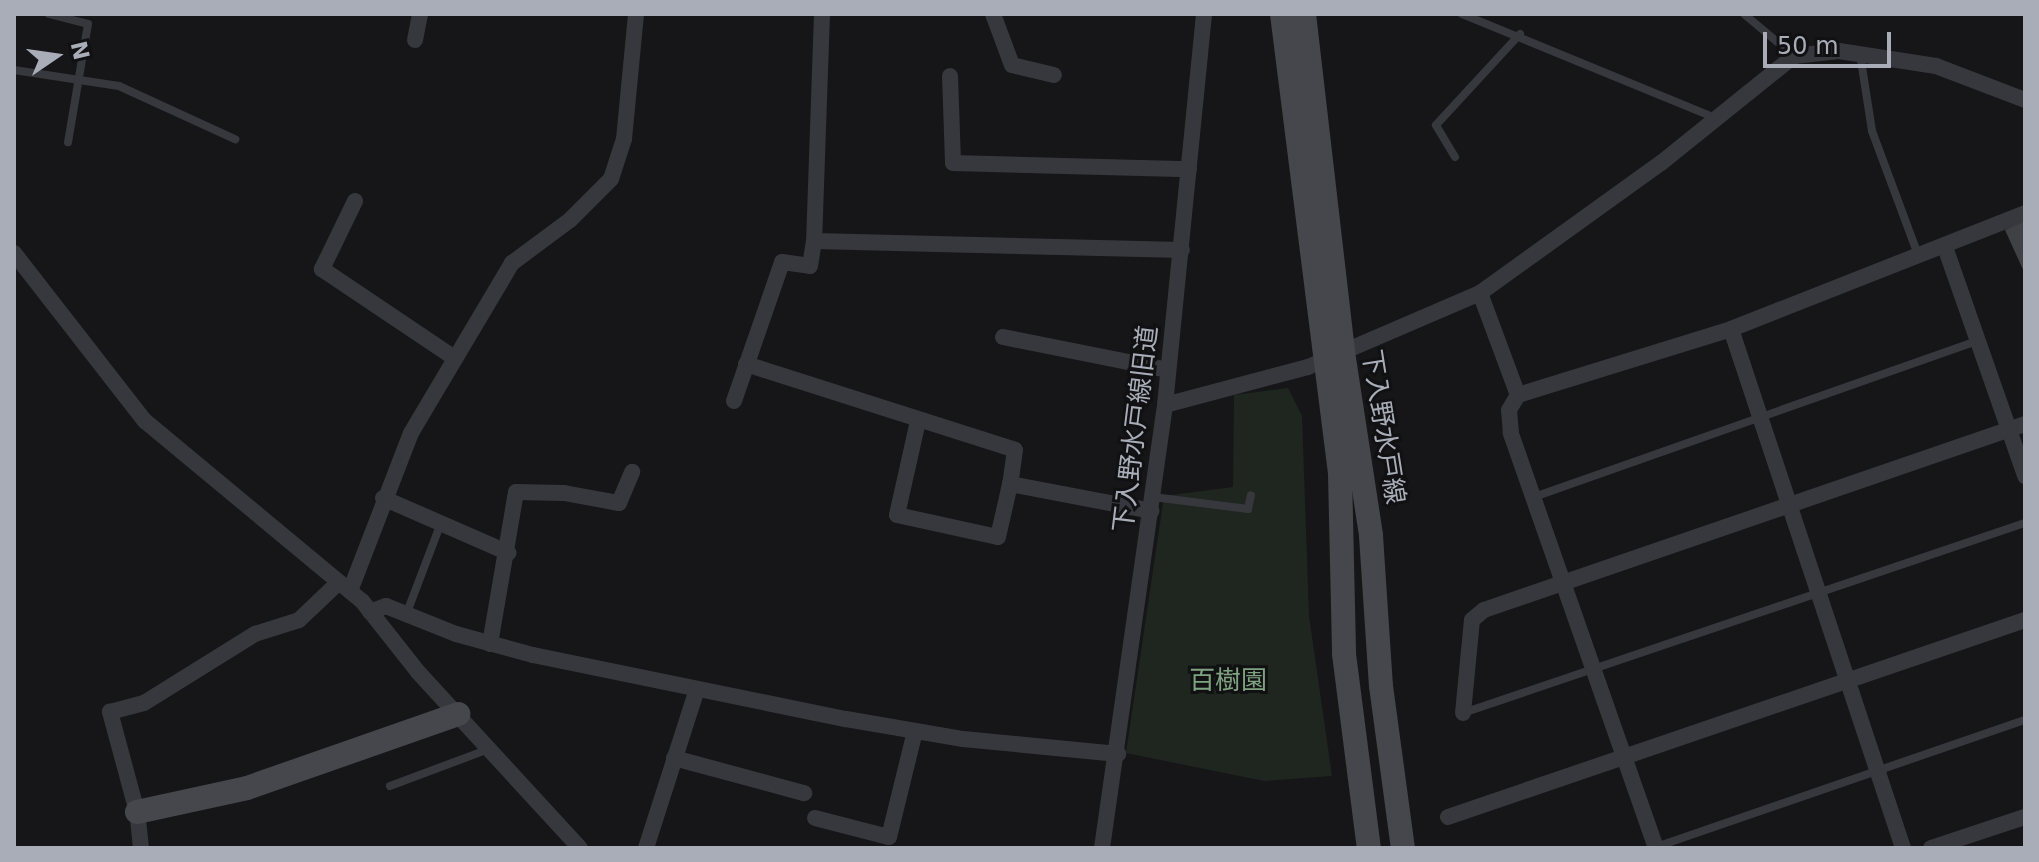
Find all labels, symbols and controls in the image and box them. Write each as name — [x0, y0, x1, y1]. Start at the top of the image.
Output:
north arrow — [16, 16, 96, 96]
scale bar — [1767, 16, 1895, 66]
text: 50 m — [1777, 32, 1839, 60]
text: N — [66, 39, 94, 62]
street label: 下入野水戸線旧道 — [1108, 324, 1164, 534]
street label: 下入野水戸線 — [1355, 348, 1411, 506]
park label: 百樹園 — [1189, 665, 1267, 697]

